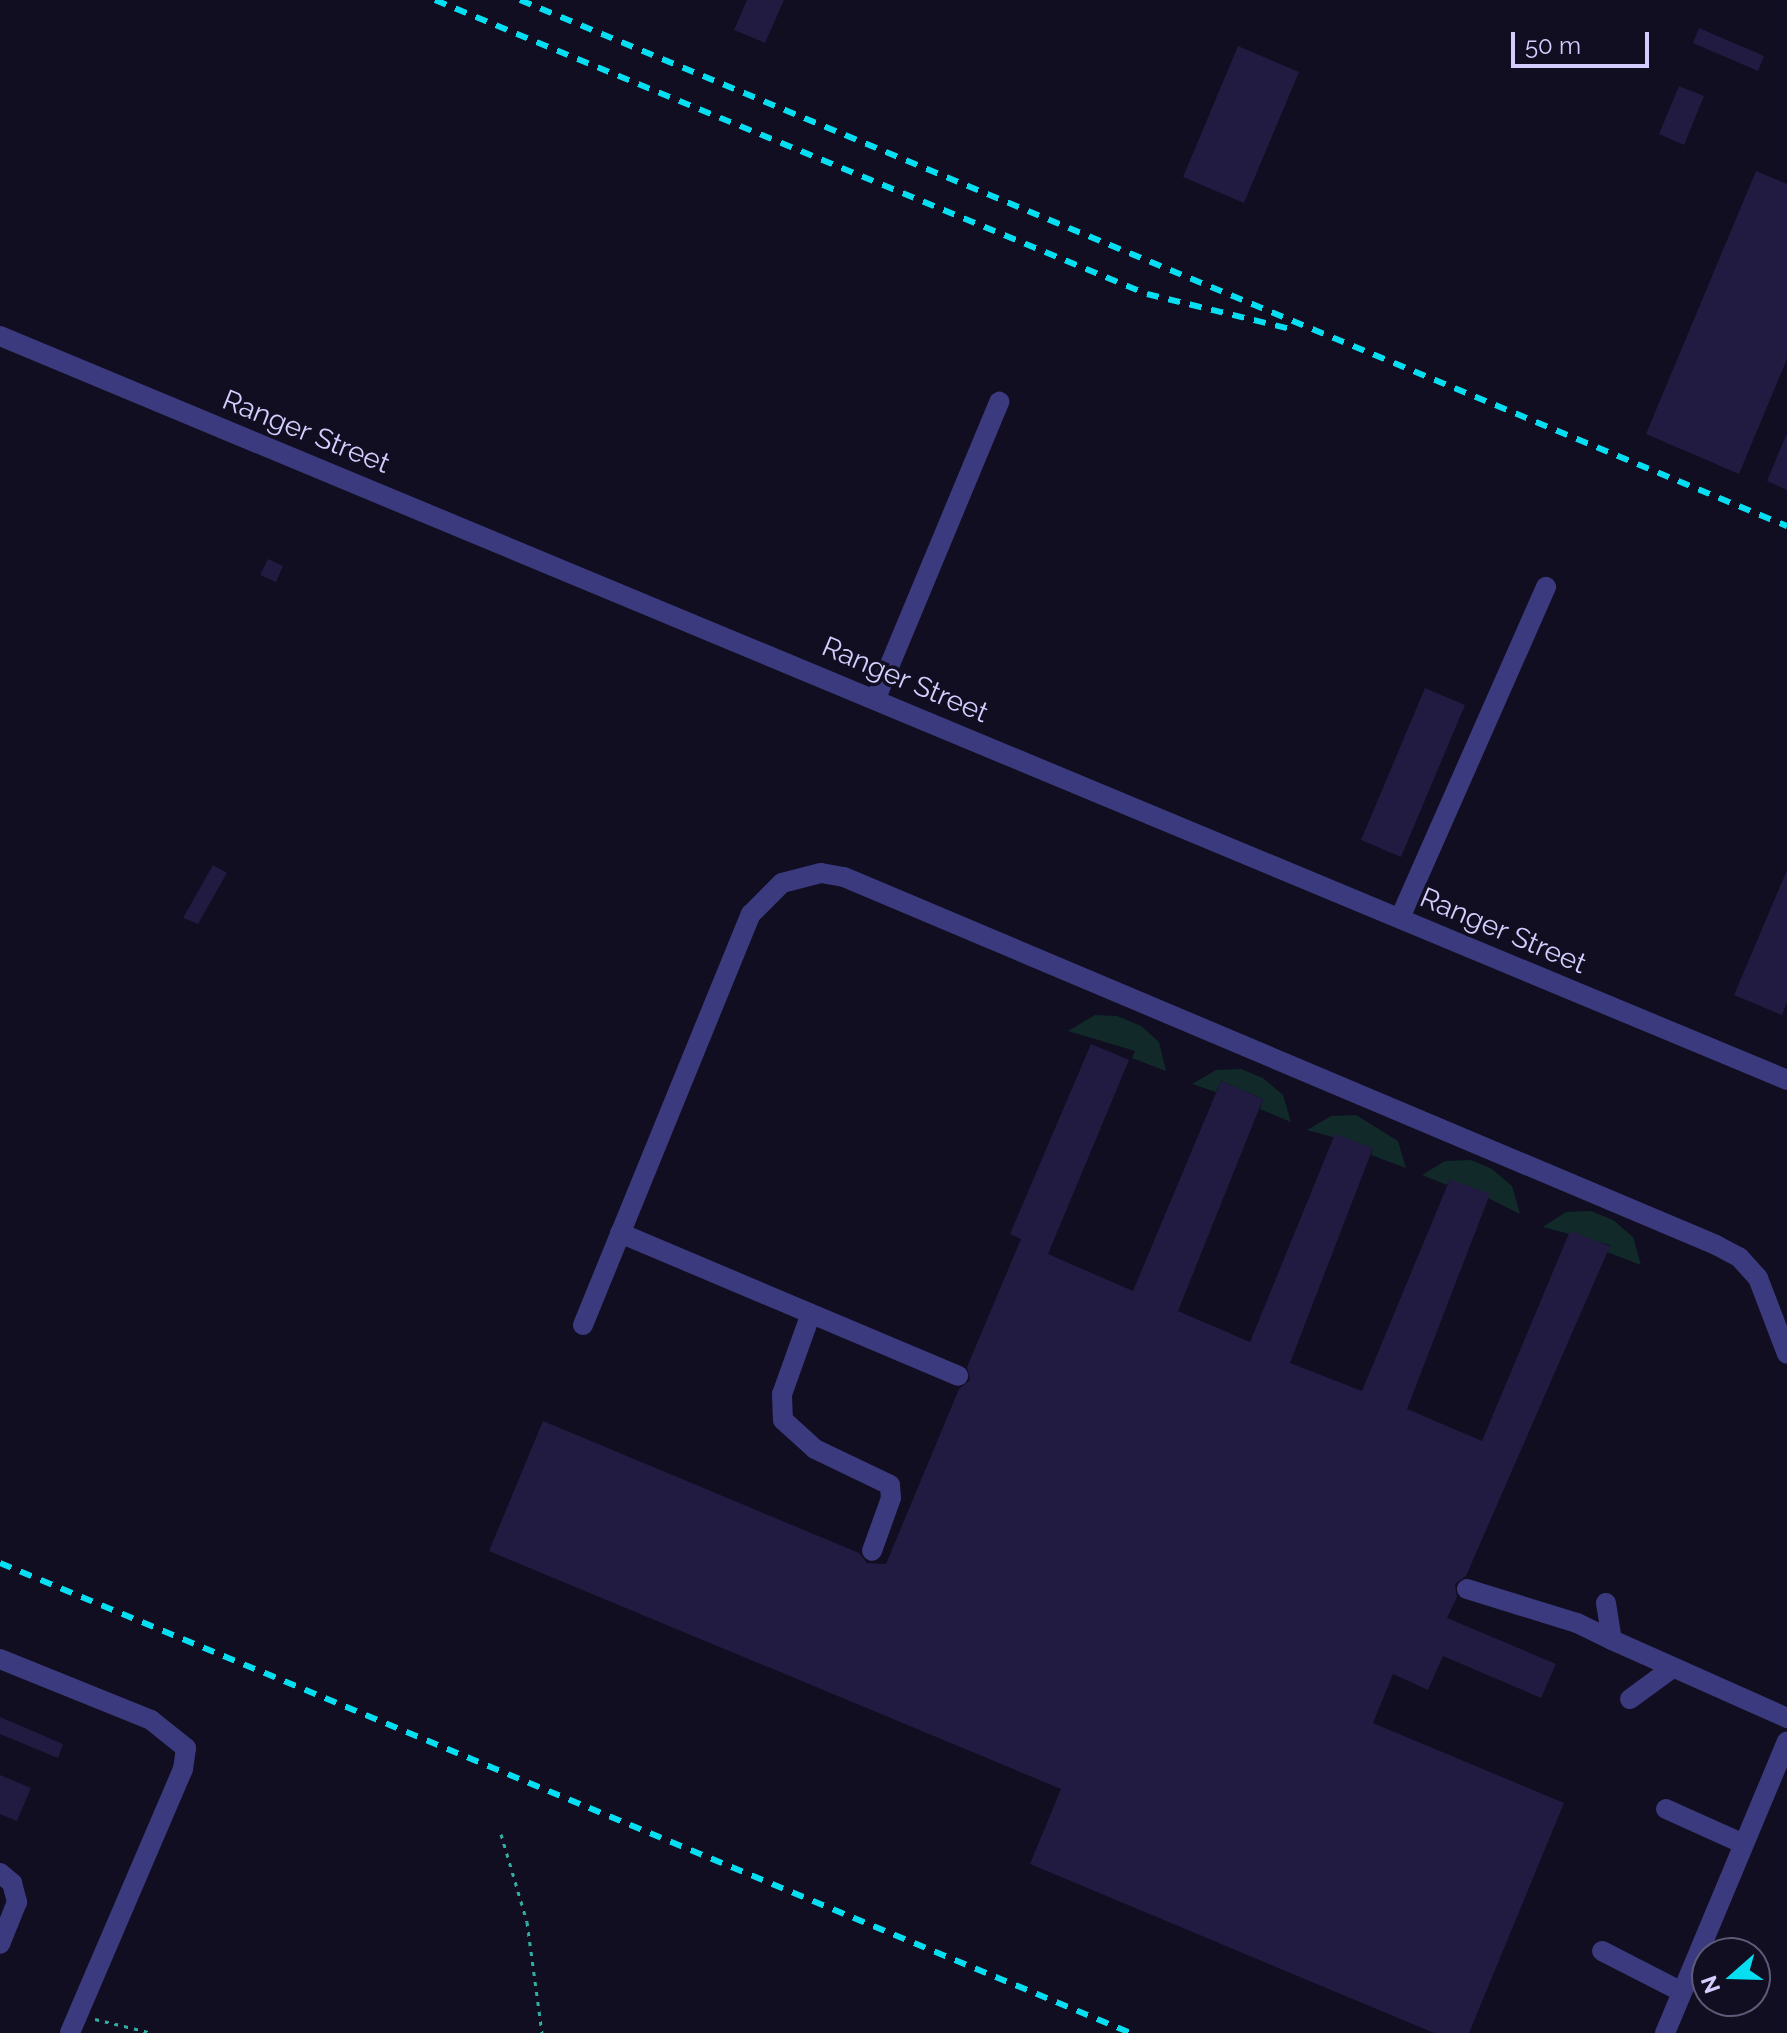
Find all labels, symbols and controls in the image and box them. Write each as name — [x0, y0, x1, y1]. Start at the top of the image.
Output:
scale bar — [1515, 16, 1653, 66]
text: 50 m — [1525, 31, 1581, 60]
street label: Ranger Street — [217, 383, 395, 481]
street label: Ranger Street — [817, 630, 993, 730]
street label: Ranger Street — [1415, 881, 1591, 981]
north arrow — [1691, 1937, 1771, 2017]
text: N — [1695, 1972, 1725, 1997]

